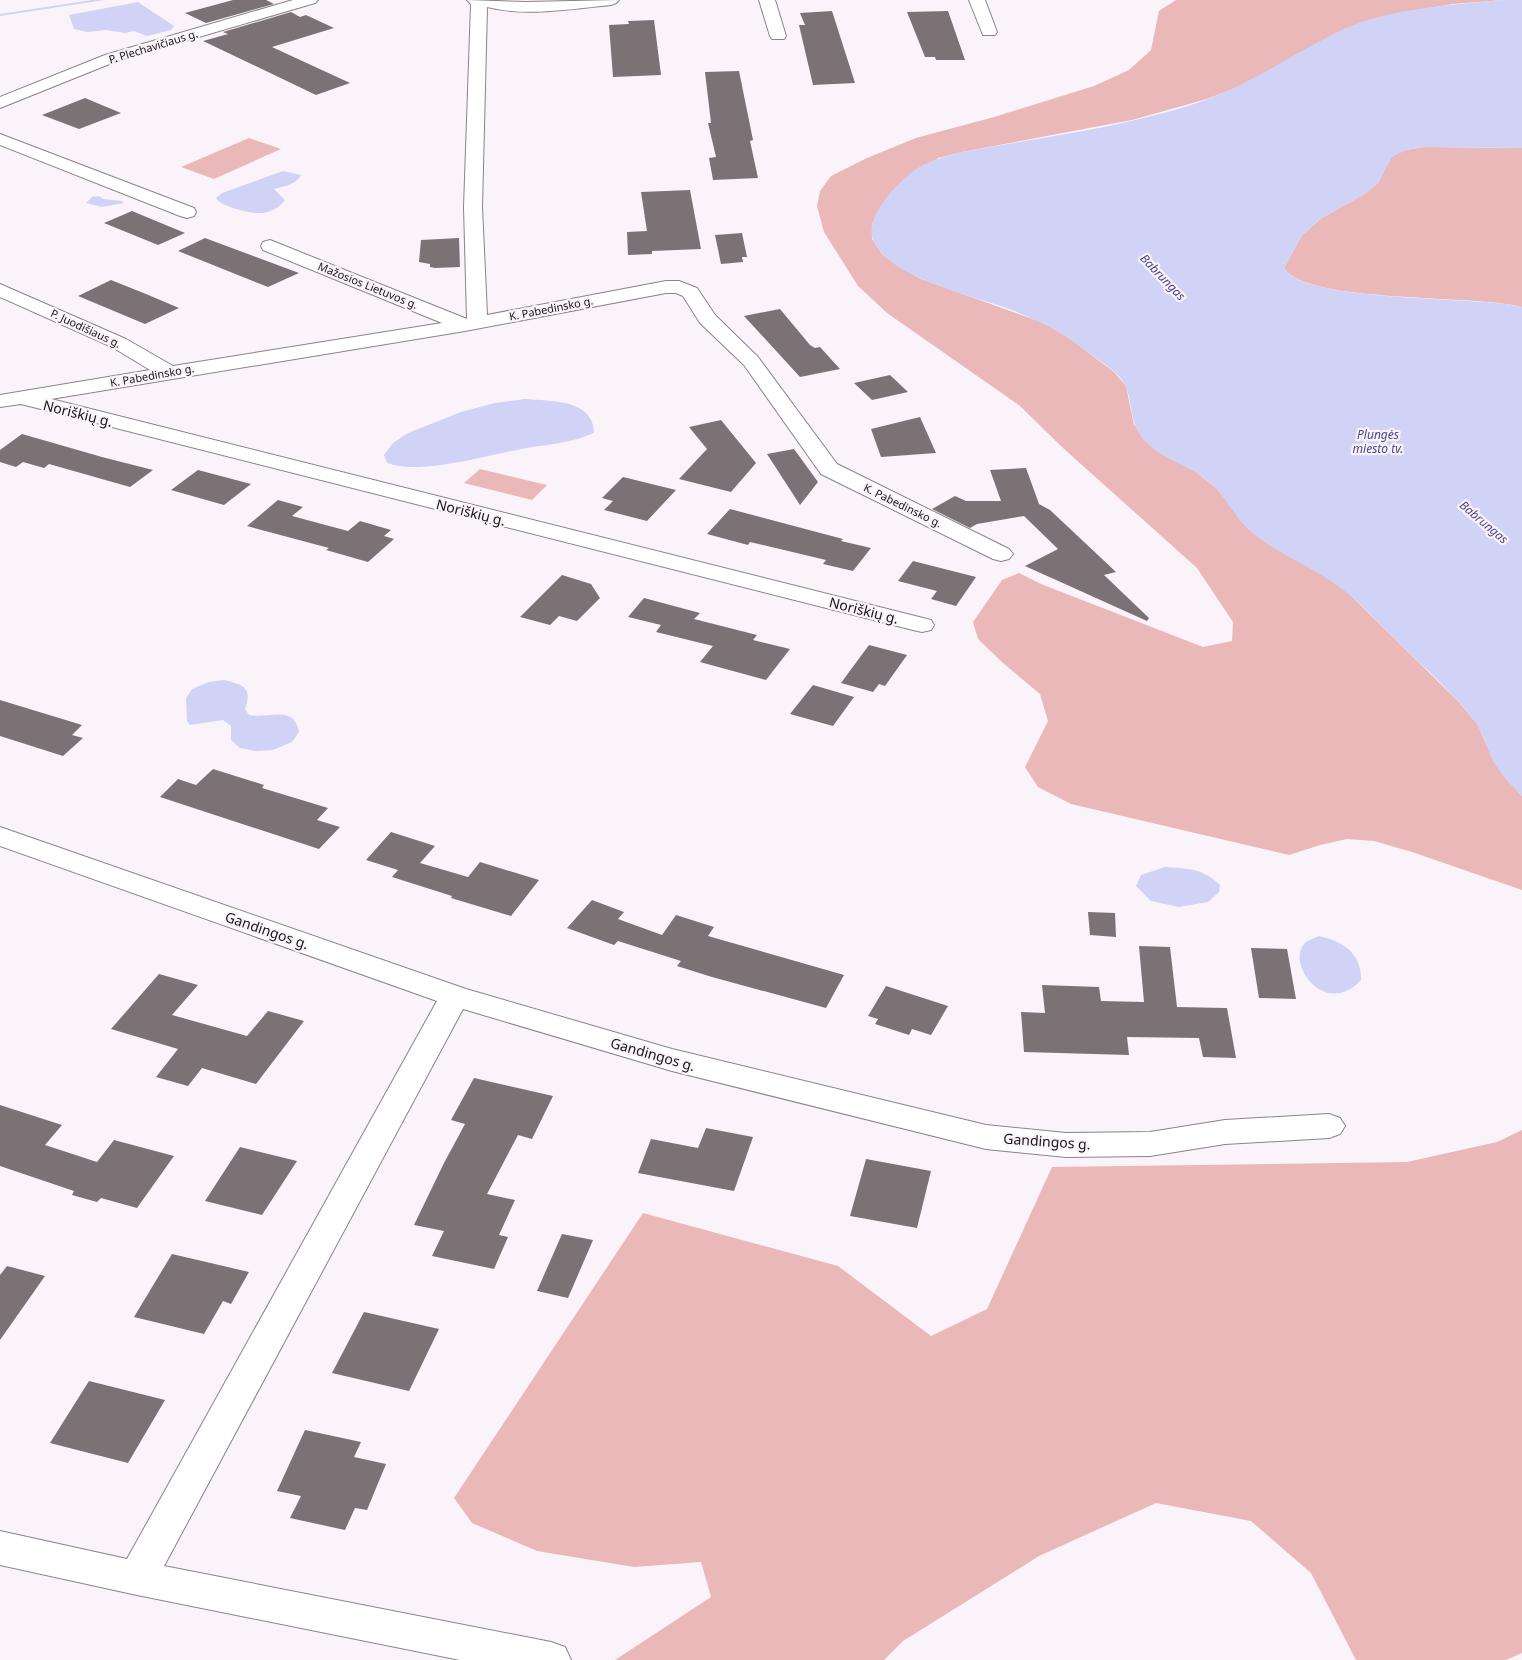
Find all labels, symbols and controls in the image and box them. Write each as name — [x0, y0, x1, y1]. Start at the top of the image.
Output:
street label: P. Plechavičiaus g. — [107, 25, 199, 67]
water label: Babrungas — [1137, 250, 1189, 304]
street label: Mažosios Lietuvos g. — [316, 258, 420, 312]
street label: K. Pabedinsko g. — [508, 293, 594, 323]
street label: P. Juodišiaus g. — [48, 305, 124, 351]
street label: K. Pabedinsko g. — [109, 360, 195, 390]
street label: Noriškių g. — [41, 395, 115, 431]
water label: Plungės miesto tv. — [1353, 426, 1403, 457]
street label: K. Pabedinsko g. — [861, 480, 945, 530]
street label: Noriškių g. — [434, 494, 508, 530]
water label: Babrungas — [1456, 497, 1512, 547]
street label: Noriškių g. — [827, 592, 901, 628]
street label: Gandingos g. — [223, 907, 311, 953]
street label: Gandingos g. — [608, 1033, 698, 1075]
street label: Gandingos g. — [1003, 1128, 1091, 1154]

